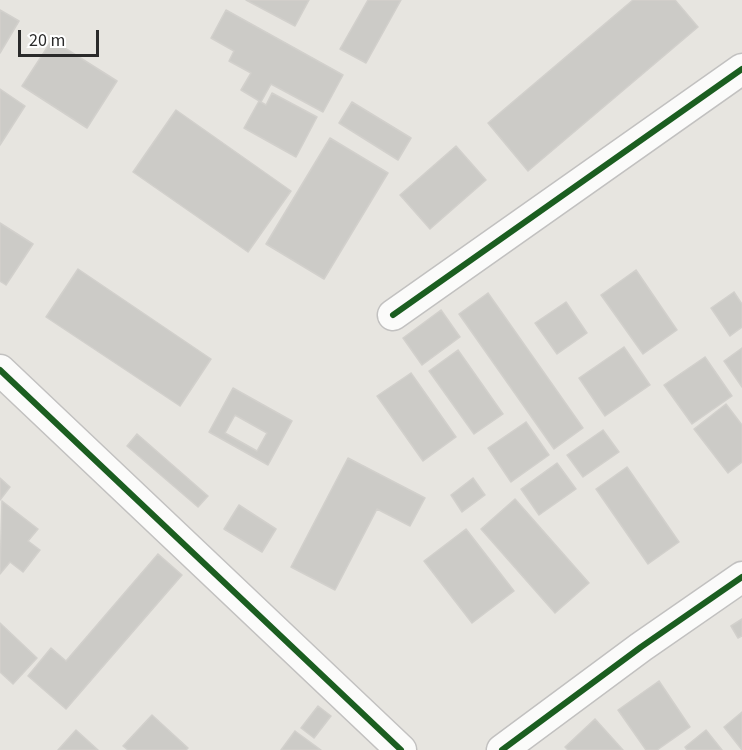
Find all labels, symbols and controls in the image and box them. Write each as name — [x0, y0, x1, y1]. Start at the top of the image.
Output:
scale bar — [21, 18, 102, 56]
text: 20 m — [29, 28, 65, 53]

